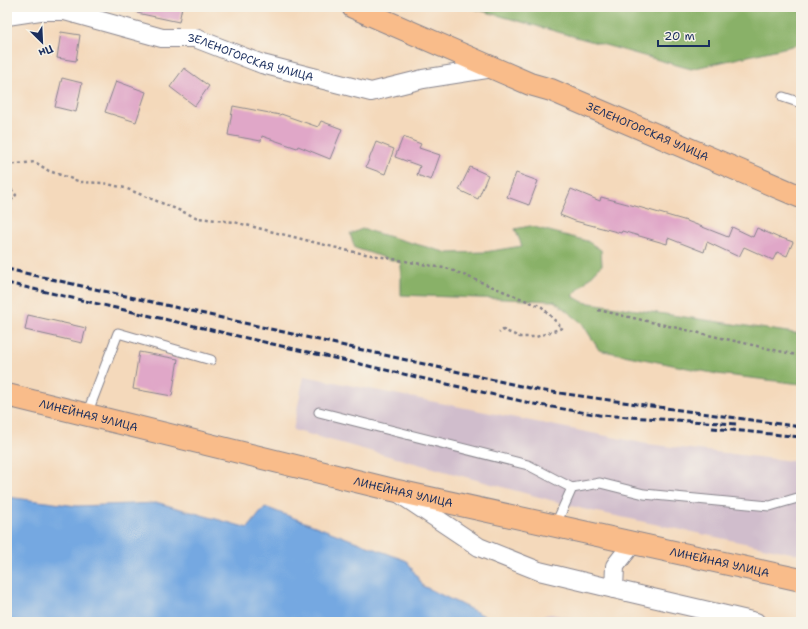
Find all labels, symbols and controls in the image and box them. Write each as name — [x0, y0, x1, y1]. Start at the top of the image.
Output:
north arrow — [22, 22, 62, 62]
scale bar — [658, 22, 709, 48]
text: 20 m — [664, 28, 695, 44]
street label: ЗЕЛЕНОГОРСКАЯ УЛИЦА — [188, 31, 315, 84]
text: Пн — [36, 41, 56, 60]
street label: ЗЕЛЕНОГОРСКАЯ УЛИЦА — [584, 99, 711, 164]
street label: ЛИНЕЙНАЯ УЛИЦА — [38, 396, 140, 434]
street label: ЛИНЕЙНАЯ УЛИЦА — [352, 473, 454, 510]
street label: ЛИНЕЙНАЯ УЛИЦА — [669, 544, 771, 580]

